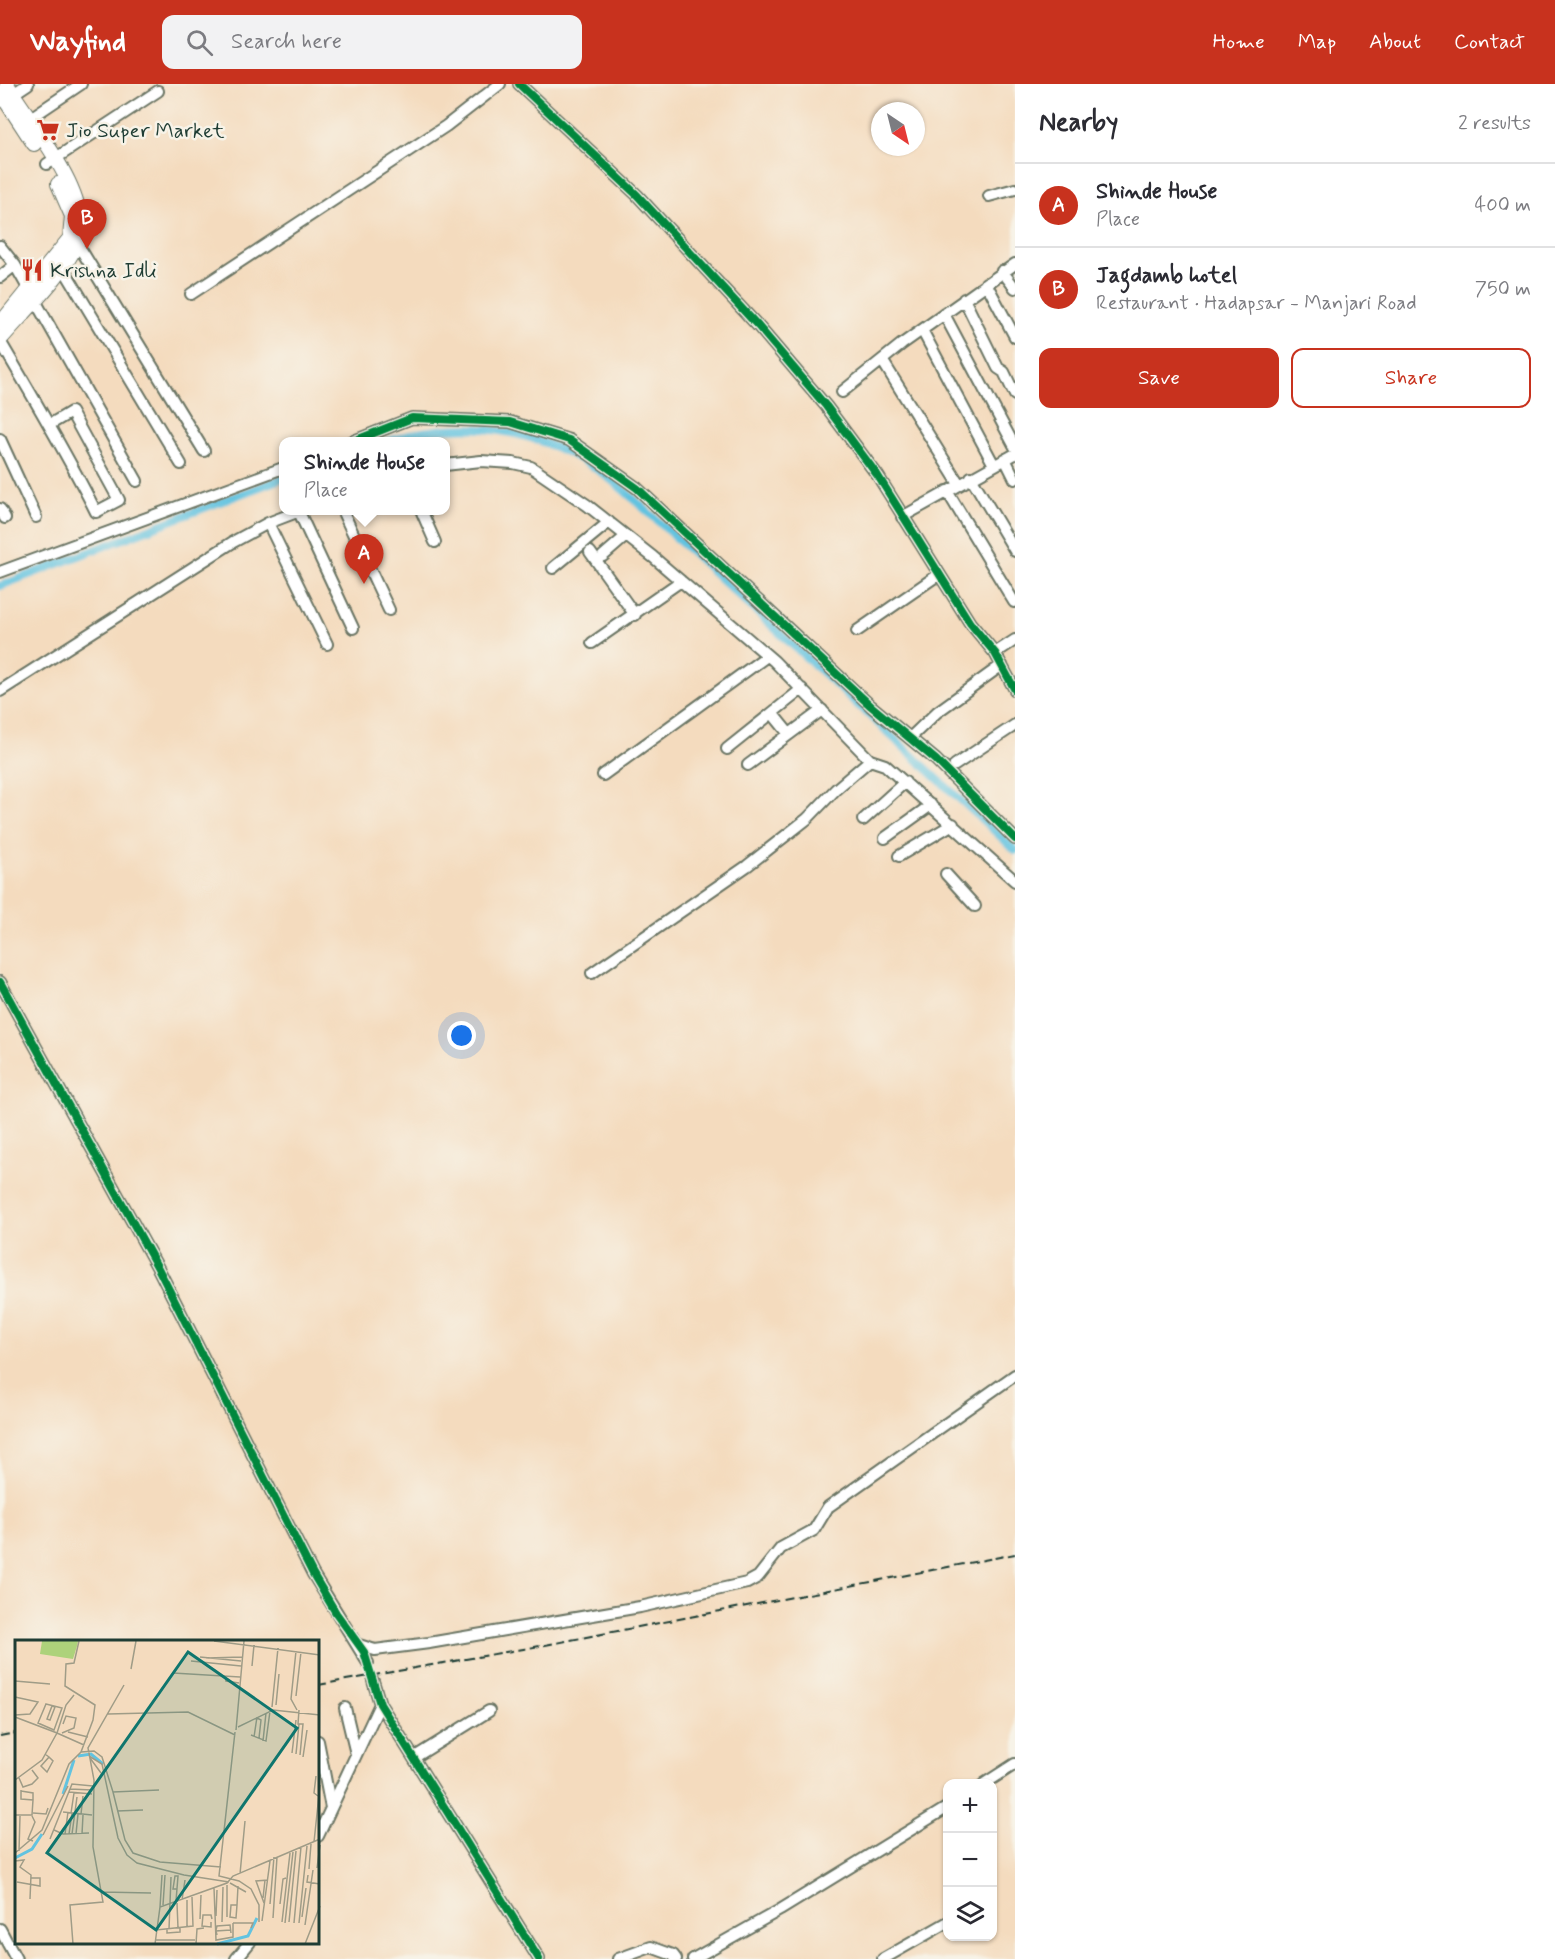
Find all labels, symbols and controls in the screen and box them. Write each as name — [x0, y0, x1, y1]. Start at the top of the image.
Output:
search box — [162, 15, 582, 69]
text: Wayfind — [30, 24, 126, 61]
icon: search — [183, 26, 216, 59]
text: Search here — [231, 28, 342, 56]
text: Home — [1213, 28, 1265, 56]
text: Map — [1298, 28, 1336, 56]
text: About — [1369, 28, 1421, 56]
text: Contact — [1454, 28, 1525, 56]
north arrow — [871, 102, 925, 156]
text: Nearby — [1039, 106, 1118, 140]
text: 2 results — [1458, 110, 1531, 137]
supermarket icon: Jio Super Market — [35, 117, 61, 143]
place label: Jio Super Market — [66, 117, 225, 145]
text: Shinde House — [1096, 178, 1217, 206]
text: A — [1052, 192, 1065, 219]
text: 400 m — [1475, 192, 1531, 219]
pin: B — [68, 200, 106, 249]
text: Place — [1096, 206, 1140, 233]
restaurant icon: Krishna Idli — [19, 257, 45, 283]
place label: Krishna Idli — [50, 257, 157, 285]
text: Jagdamb hotel — [1096, 262, 1237, 290]
text: B — [1052, 276, 1065, 303]
text: 750 m — [1475, 276, 1531, 303]
text: Restaurant · Hadapsar - Manjari Road — [1096, 290, 1417, 317]
button: Save — [1039, 348, 1279, 408]
button: Share — [1291, 348, 1531, 408]
popup — [279, 437, 450, 515]
text: Shinde House — [304, 449, 425, 477]
text: Place — [304, 477, 348, 504]
pin: A — [344, 534, 384, 584]
your location — [447, 1021, 476, 1050]
inset map — [15, 1640, 320, 1944]
map controls — [943, 1779, 997, 1941]
button: + — [943, 1779, 997, 1833]
button: − — [943, 1833, 997, 1887]
button: layers — [943, 1887, 997, 1941]

